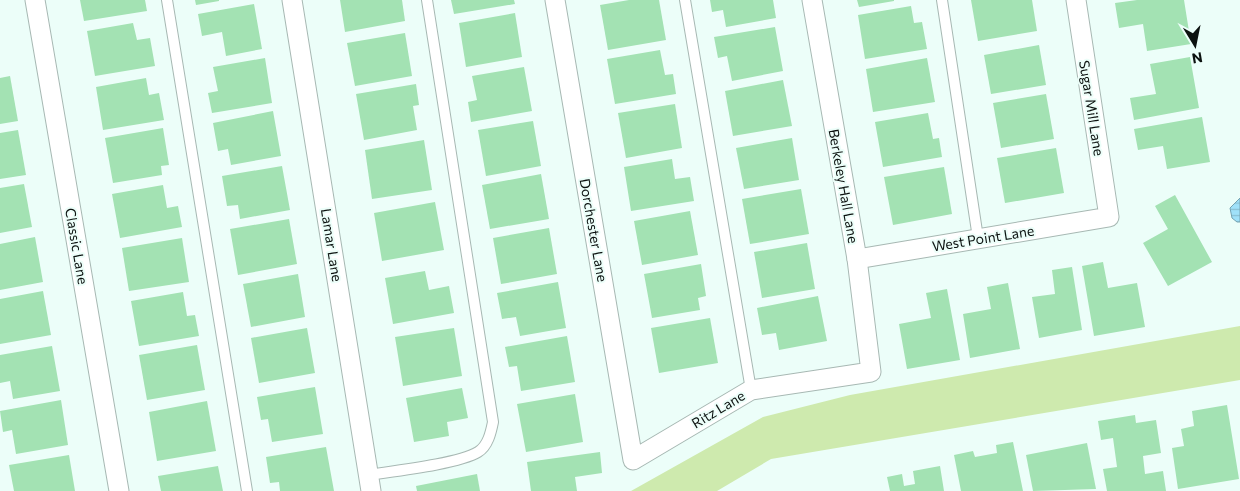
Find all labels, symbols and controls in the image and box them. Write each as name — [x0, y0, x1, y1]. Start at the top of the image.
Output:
north arrow — [1170, 20, 1220, 70]
text: N — [1191, 49, 1204, 68]
street label: Sugar Mill Lane — [1076, 59, 1108, 157]
street label: Berkeley Hall Lane — [826, 128, 862, 244]
street label: Dorchester Lane — [577, 177, 611, 283]
street label: Classic Lane — [62, 207, 92, 285]
street label: Lamar Lane — [318, 207, 346, 283]
street label: West Point Lane — [931, 222, 1035, 254]
street label: Ritz Lane — [688, 386, 748, 432]

